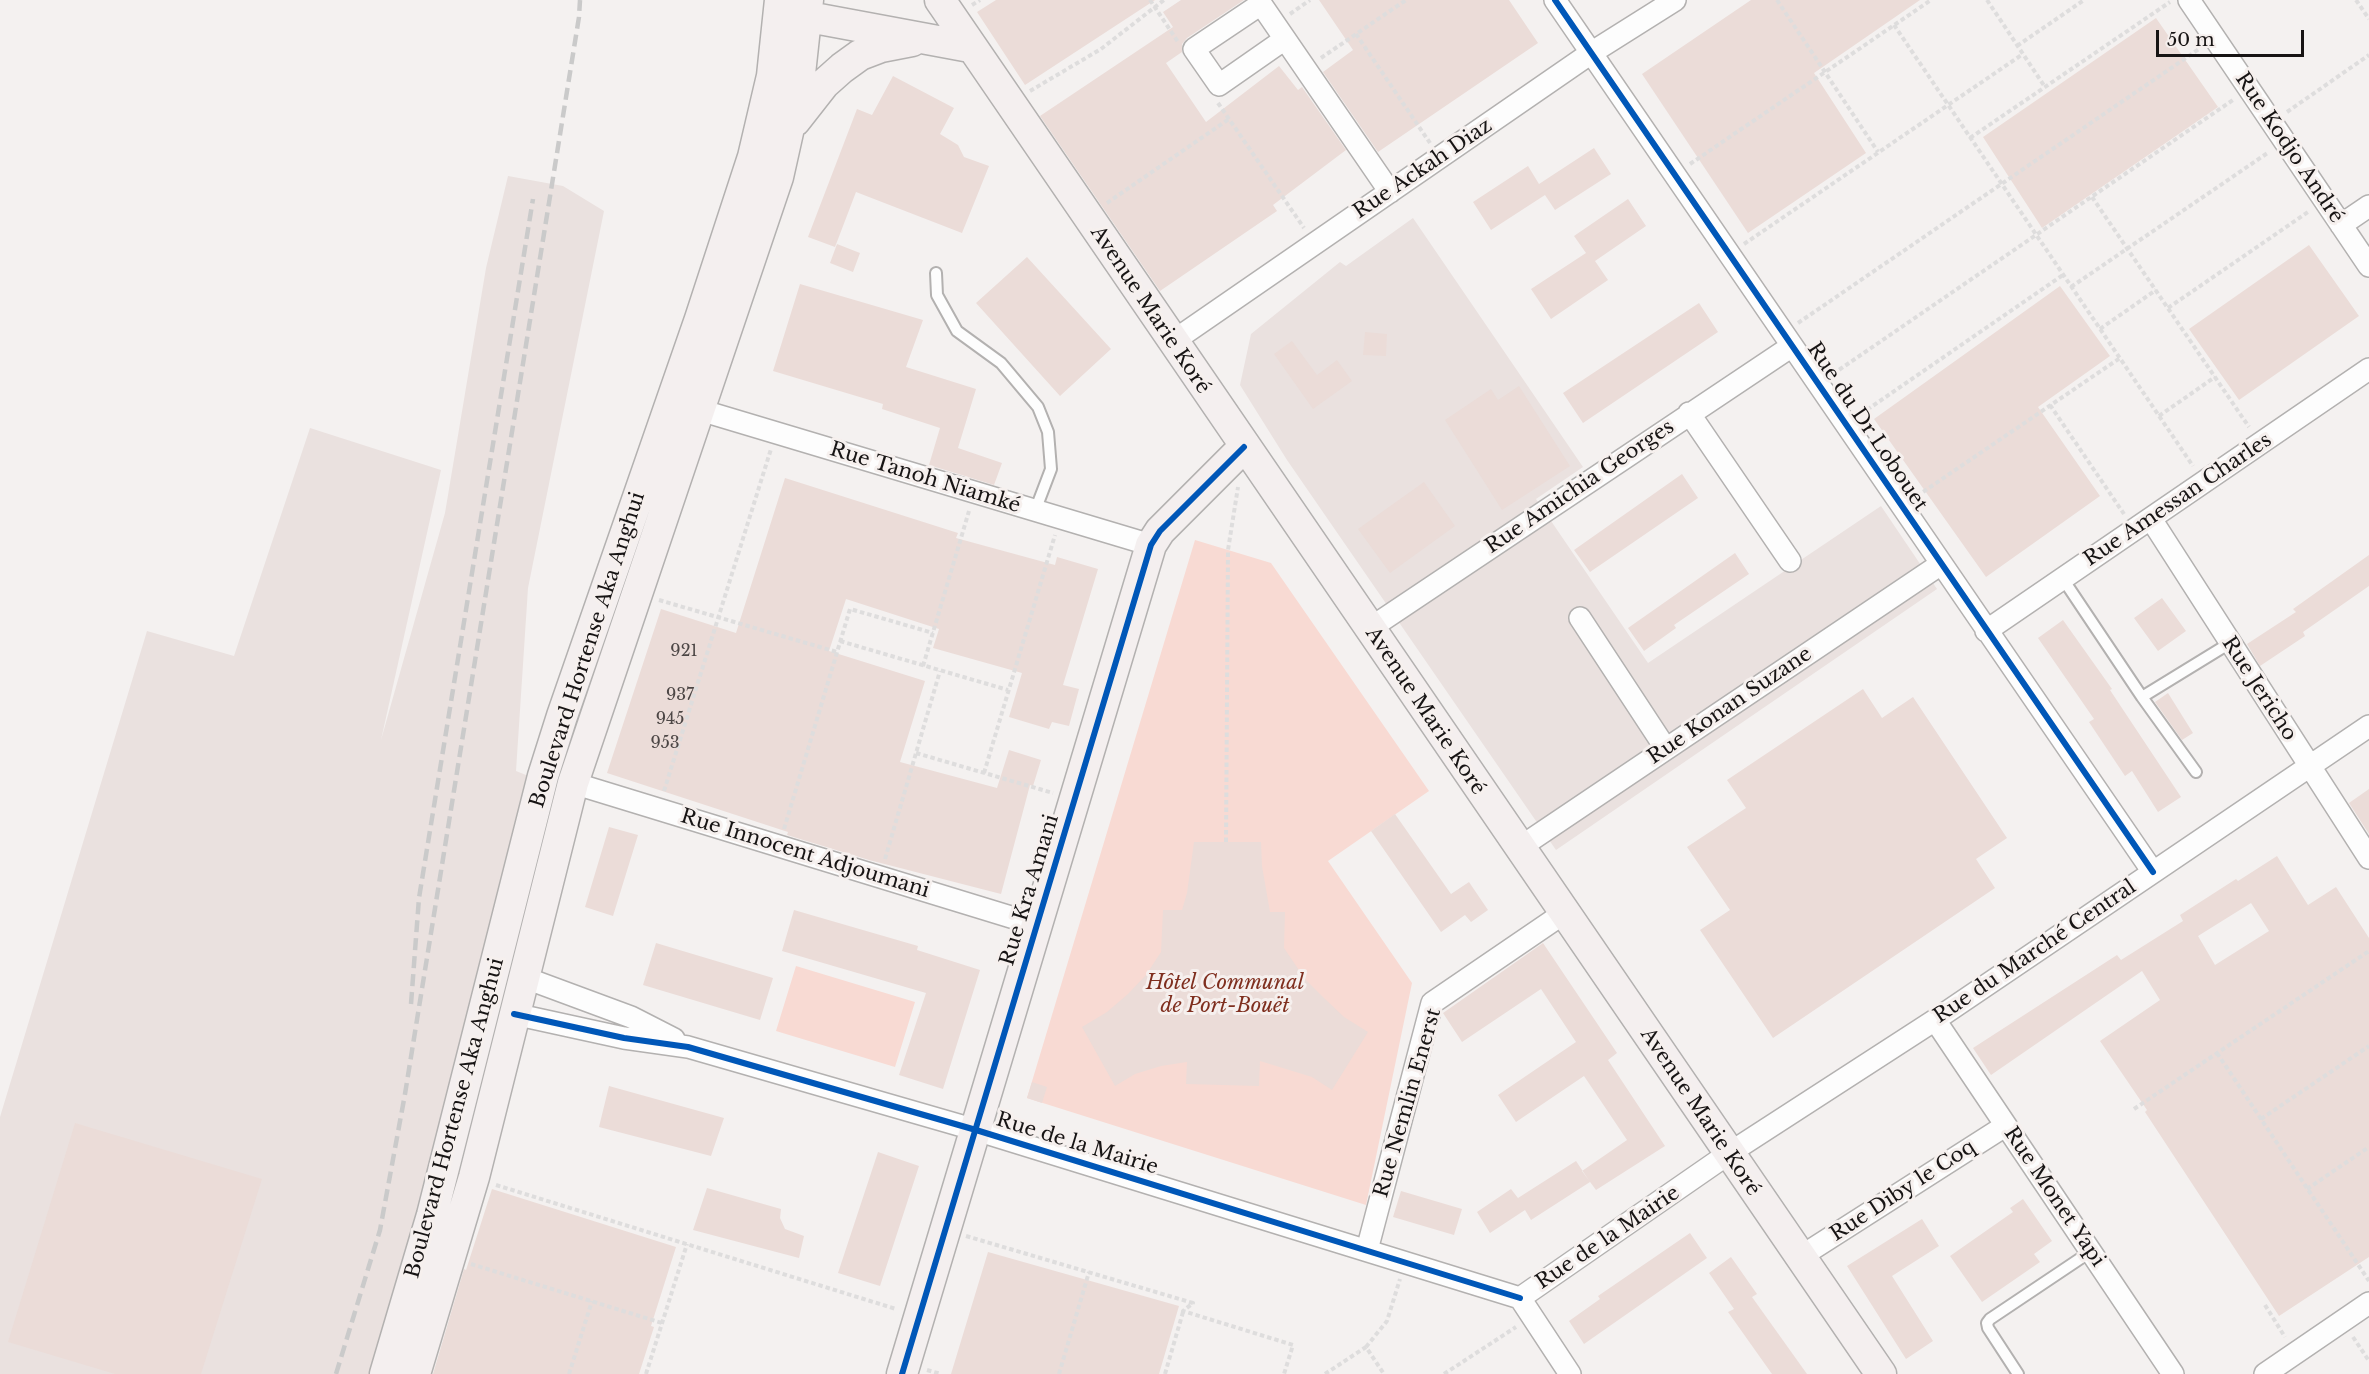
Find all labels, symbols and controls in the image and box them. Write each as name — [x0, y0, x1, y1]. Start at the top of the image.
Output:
scale bar — [2159, 18, 2308, 56]
text: 50 m — [2167, 29, 2215, 51]
street label: Rue Kodjo André — [2230, 68, 2348, 228]
street label: Rue Ackah Diaz — [1349, 114, 1497, 224]
street label: Avenue Marie Koré — [1085, 222, 1215, 398]
street label: Rue du Dr Lobouet — [1802, 338, 1932, 516]
street label: Rue Amichia Georges — [1481, 415, 1679, 559]
street label: Rue Amessan Charles — [2080, 428, 2276, 572]
street label: Rue Tanoh Niamké — [827, 438, 1023, 518]
street label: Boulevard Hortense Aka Anghui — [526, 489, 650, 811]
street label: Avenue Marie Koré — [1360, 623, 1490, 799]
street label: Rue Jericho — [2216, 633, 2302, 745]
house number: 921 — [670, 641, 698, 661]
street label: Rue Konan Suzane — [1643, 642, 1817, 770]
house number: 937 — [666, 685, 694, 705]
house number: 945 — [656, 709, 684, 729]
house number: 953 — [650, 733, 680, 753]
street label: Rue Innocent Adjoumani — [678, 805, 932, 903]
street label: Rue Kra Amani — [996, 811, 1064, 969]
street label: Rue du Marché Central — [1929, 875, 2141, 1029]
street label: Boulevard Hortense Aka Anghui — [401, 955, 509, 1281]
park label: Hôtel Communal de Port-Bouët — [1146, 971, 1304, 1018]
street label: Rue Nemlin Enerst — [1370, 1006, 1446, 1200]
street label: Avenue Marie Koré — [1635, 1024, 1765, 1200]
street label: Rue de la Mairie — [993, 1108, 1161, 1180]
street label: Rue Monet Yapi — [1998, 1123, 2110, 1271]
street label: Rue Diby le Coq — [1826, 1135, 1980, 1247]
street label: Rue de la Mairie — [1532, 1181, 1684, 1295]

